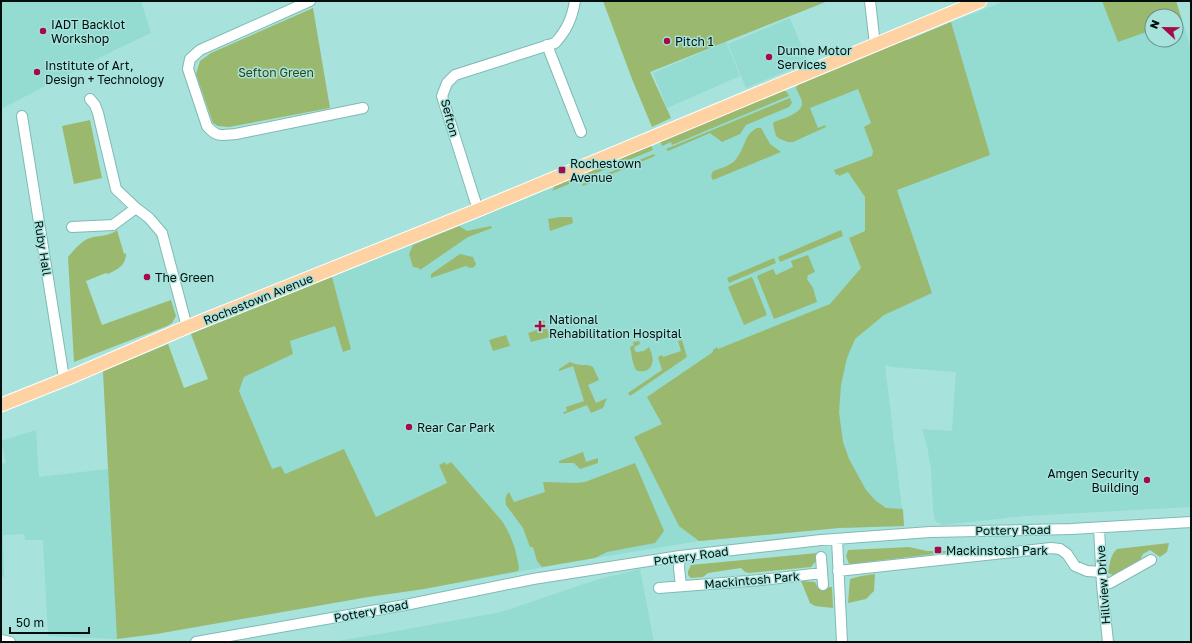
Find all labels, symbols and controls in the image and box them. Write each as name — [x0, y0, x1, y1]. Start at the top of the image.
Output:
north arrow — [1144, 8, 1184, 48]
place label: IADT Backlot Workshop — [51, 17, 125, 46]
text: N — [1147, 18, 1162, 30]
marker: IADT Backlot Workshop — [38, 26, 48, 36]
place label: Pitch 1 — [675, 34, 714, 49]
marker: Pitch 1 — [662, 36, 672, 46]
place label: Dunne Motor Services — [777, 43, 852, 72]
marker: Dunne Motor Services — [764, 52, 774, 62]
place label: Institute of Art, Design + Technology — [45, 58, 164, 87]
park label: Sefton Green — [238, 65, 314, 80]
marker: Institute of Art, Design + Technology — [32, 67, 42, 77]
street label: Sefton — [438, 98, 462, 138]
place label: Rochestown Avenue — [570, 156, 641, 185]
marker: Rochestown Avenue — [557, 165, 567, 175]
street label: Ruby Hall — [31, 219, 55, 277]
place label: The Green — [155, 270, 214, 285]
street label: Rochestown Avenue — [201, 270, 315, 328]
marker: The Green — [142, 272, 152, 282]
place label: National Rehabilitation Hospital — [549, 312, 682, 341]
marker: National Rehabilitation Hospital — [534, 320, 546, 332]
place label: Rear Car Park — [417, 420, 495, 435]
marker: Rear Car Park — [404, 422, 414, 432]
place label: Amgen Security Building — [1048, 466, 1139, 495]
marker: Amgen Security Building — [1142, 475, 1152, 485]
street label: Pottery Road — [975, 522, 1051, 538]
street label: Pottery Road — [653, 543, 729, 569]
place label: Mackinstosh Park — [946, 543, 1048, 558]
marker: Mackinstosh Park — [933, 545, 943, 555]
street label: Hillview Drive — [1093, 545, 1113, 625]
street label: Mackintosh Park — [704, 568, 800, 592]
street label: Pottery Road — [332, 596, 410, 626]
scale bar — [10, 609, 89, 635]
text: 50 m — [16, 615, 44, 630]

